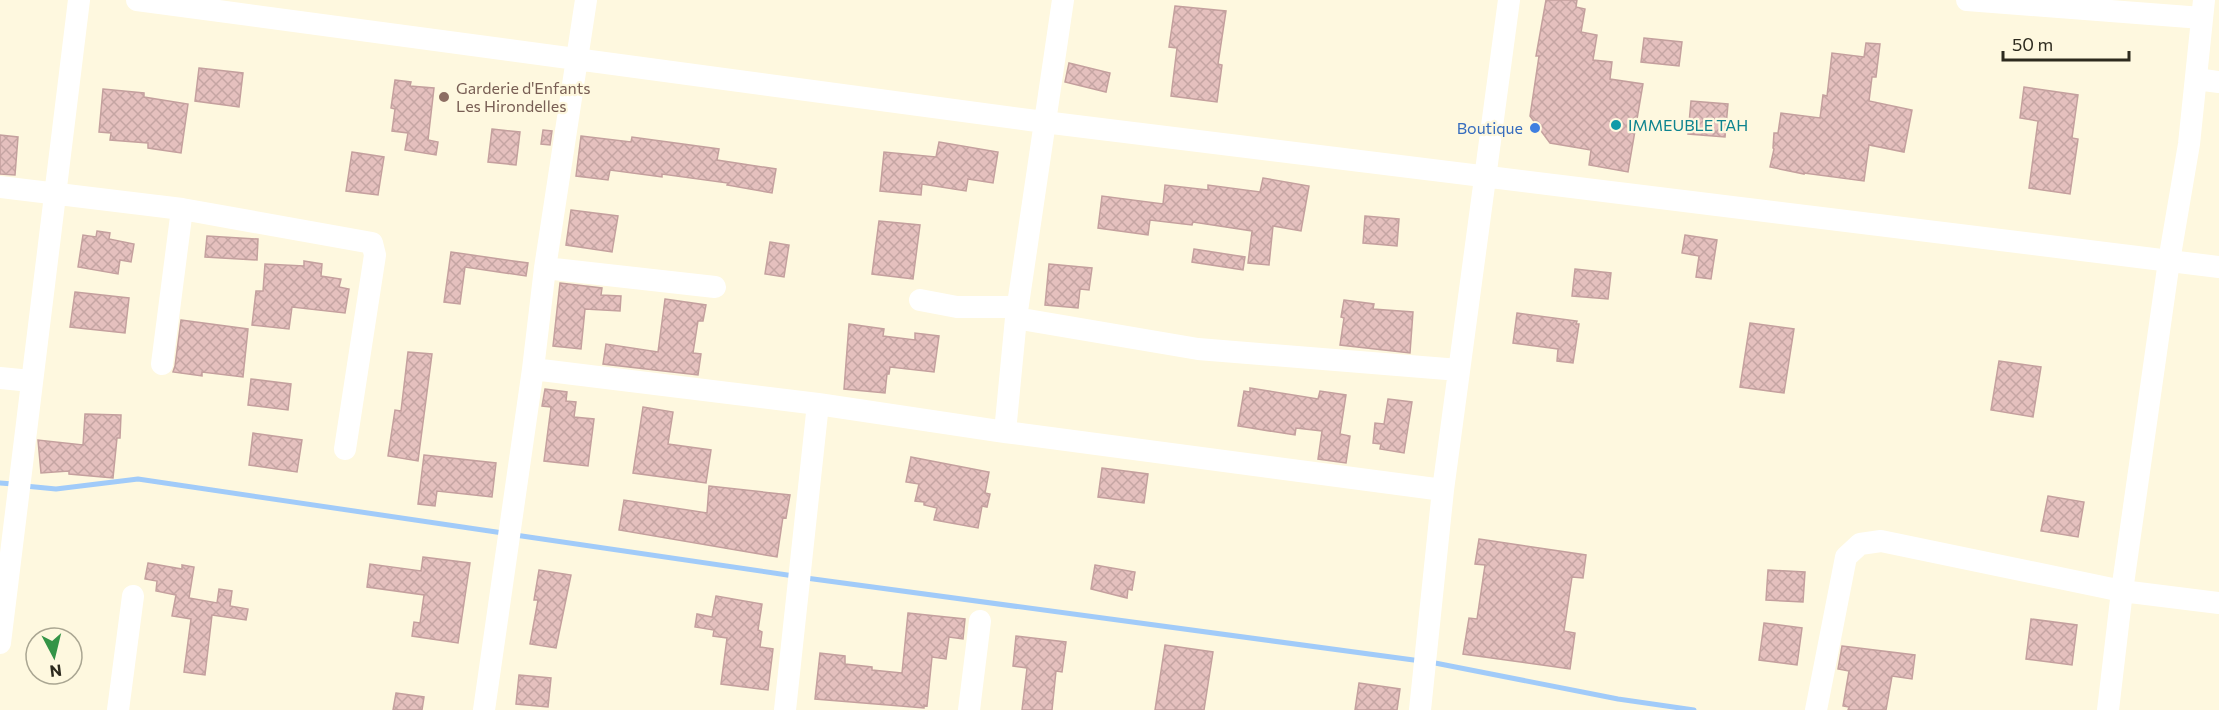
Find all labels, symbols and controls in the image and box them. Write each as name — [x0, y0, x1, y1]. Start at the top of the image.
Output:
scale bar — [2003, 24, 2129, 62]
text: 50 m — [2012, 33, 2053, 55]
place label: Garderie d'Enfants Les Hirondelles — [456, 78, 591, 115]
marker: Garderie d'Enfants Les Hirondelles — [437, 90, 451, 104]
place label: IMMEUBLE TAH — [1628, 115, 1748, 134]
place label: Boutique — [1457, 118, 1523, 137]
marker: IMMEUBLE TAH — [1609, 118, 1623, 132]
marker: Boutique — [1528, 121, 1542, 135]
north arrow — [24, 626, 84, 686]
text: N — [49, 661, 63, 682]

